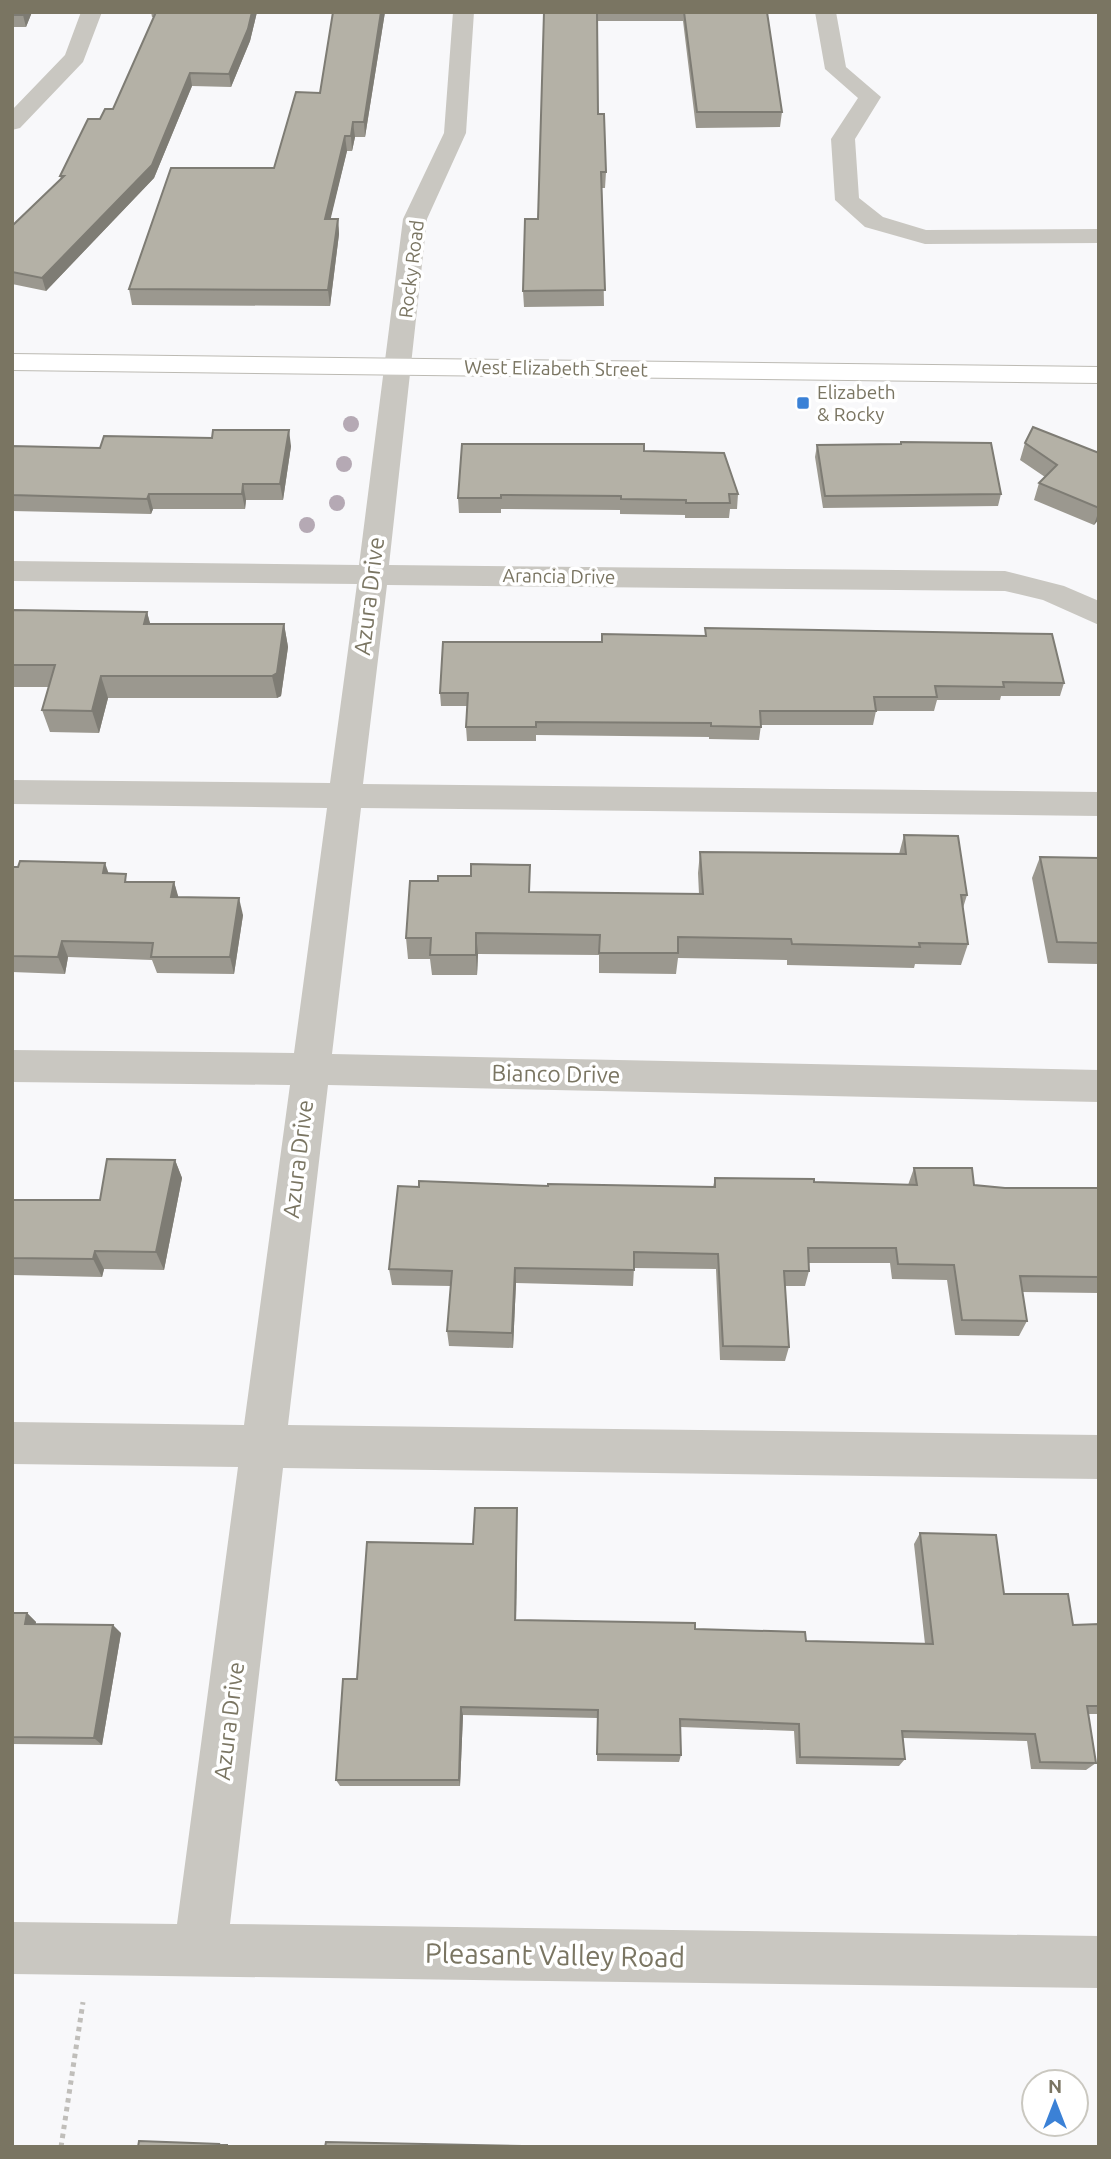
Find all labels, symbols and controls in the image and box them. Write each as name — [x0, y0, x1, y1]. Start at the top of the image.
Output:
street label: Rocky Road — [394, 219, 428, 319]
street label: West Elizabeth Street — [464, 355, 649, 381]
place label: Elizabeth & Rocky — [817, 381, 896, 425]
marker: Elizabeth & Rocky — [795, 395, 811, 411]
street label: Azura Drive — [349, 535, 388, 657]
street label: Arancia Drive — [502, 564, 616, 588]
street label: Bianco Drive — [491, 1060, 621, 1087]
street label: Azura Drive — [278, 1098, 317, 1220]
street label: Azura Drive — [209, 1660, 248, 1782]
street label: Pleasant Valley Road — [425, 1937, 685, 1972]
north arrow — [1020, 2068, 1090, 2138]
text: N — [1048, 2075, 1062, 2097]

